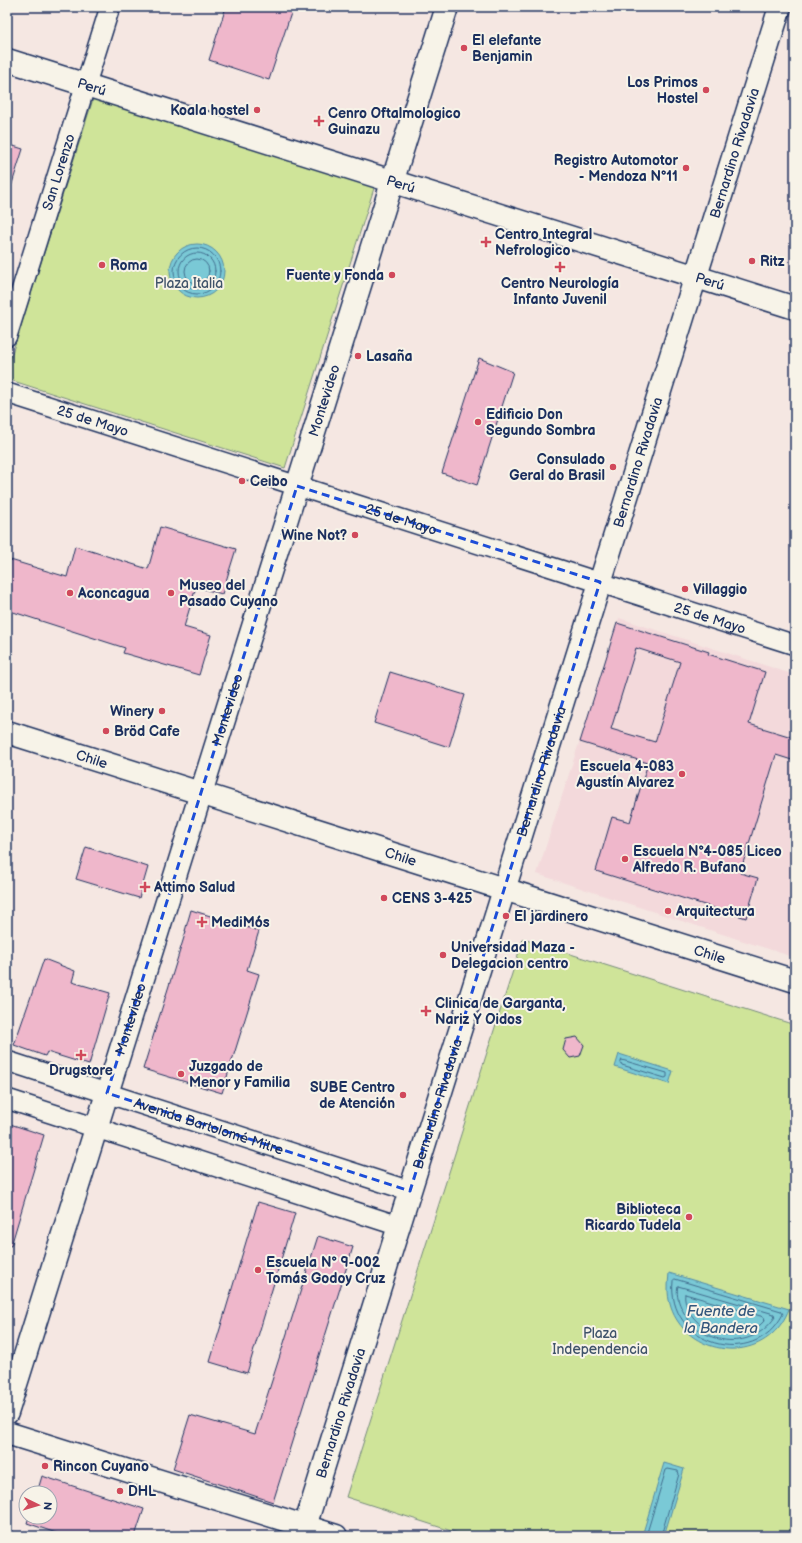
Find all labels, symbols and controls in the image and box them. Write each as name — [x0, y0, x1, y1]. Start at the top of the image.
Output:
place label: El elefante Benjamin — [472, 32, 541, 65]
marker: El elefante Benjamin — [459, 43, 469, 53]
place label: Los Primos Hostel — [627, 74, 698, 107]
street label: Perú — [75, 75, 108, 100]
marker: Los Primos Hostel — [701, 85, 711, 95]
street label: Bernardino Rivadavia — [706, 86, 763, 220]
place label: Koala hostel — [170, 102, 249, 119]
marker: Koala hostel — [252, 105, 262, 115]
place label: Cenro Oftalmologico Guinazu — [328, 105, 461, 138]
marker: Cenro Oftalmologico Guinazu — [313, 115, 325, 127]
street label: San Lorenzo — [39, 132, 79, 212]
place label: Registro Automotor - Mendoza N°11 — [554, 152, 678, 185]
marker: Registro Automotor - Mendoza N°11 — [681, 163, 691, 173]
street label: Perú — [384, 172, 417, 197]
place label: Centro Integral Nefrologico — [495, 226, 592, 259]
marker: Centro Integral Nefrologico — [480, 236, 492, 248]
place label: Ritz — [760, 253, 785, 270]
marker: Ritz — [747, 256, 757, 266]
place label: Roma — [110, 257, 148, 274]
marker: Roma — [97, 260, 107, 270]
marker: Centro Neurología Infanto Juvenil — [554, 261, 566, 273]
place label: Fuente y Fonda — [286, 267, 384, 284]
street label: Perú — [693, 269, 726, 294]
marker: Fuente y Fonda — [387, 270, 397, 280]
park label: Plaza Italia — [155, 275, 223, 292]
place label: Centro Neurología Infanto Juvenil — [501, 275, 619, 308]
place label: Lasaña — [366, 348, 413, 365]
marker: Lasaña — [353, 351, 363, 361]
street label: Montevideo — [305, 362, 344, 439]
street label: Bernardino Rivadavia — [610, 395, 667, 530]
street label: 25 de Mayo — [55, 402, 131, 440]
place label: Edificio Don Segundo Sombra — [486, 406, 596, 439]
marker: Edificio Don Segundo Sombra — [473, 417, 483, 427]
place label: Consulado Geral do Brasil — [509, 451, 605, 484]
marker: Consulado Geral do Brasil — [608, 462, 618, 472]
place label: Ceibo — [250, 473, 288, 490]
marker: Ceibo — [237, 476, 247, 486]
street label: 25 de Mayo — [363, 500, 439, 539]
place label: Wine Not? — [281, 527, 347, 544]
marker: Wine Not? — [350, 530, 360, 540]
place label: Museo del Pasado Cuyano — [179, 577, 278, 610]
place label: Villaggio — [693, 581, 747, 598]
marker: Villaggio — [680, 584, 690, 594]
place label: Aconcagua — [77, 585, 150, 602]
marker: Aconcagua — [65, 588, 75, 598]
marker: Museo del Pasado Cuyano — [166, 588, 176, 598]
street label: 25 de Mayo — [672, 599, 748, 638]
street label: Montevideo — [208, 672, 247, 748]
place label: Winery — [110, 703, 155, 720]
street label: Bernardino Rivadavia — [513, 704, 570, 839]
marker: Winery — [157, 706, 167, 716]
place label: Bröd Cafe — [114, 723, 180, 740]
marker: Bröd Cafe — [101, 726, 111, 736]
street label: Chile — [74, 746, 110, 772]
place label: Escuela 4-083 Agustín Alvarez — [575, 758, 674, 791]
marker: Escuela 4-083 Agustín Alvarez — [677, 769, 687, 779]
place label: Escuela N°4-085 Liceo Alfredo R. Bufano — [632, 843, 782, 876]
street label: Chile — [383, 844, 419, 870]
marker: Escuela N°4-085 Liceo Alfredo R. Bufano — [620, 854, 630, 864]
place label: Attimo Salud — [153, 879, 235, 896]
marker: Attimo Salud — [139, 881, 151, 893]
place label: CENS 3-425 — [392, 890, 472, 907]
marker: CENS 3-425 — [379, 893, 389, 903]
place label: Arquitectura — [675, 903, 755, 920]
marker: Arquitectura — [663, 906, 673, 916]
place label: El jardinero — [514, 908, 588, 925]
marker: El jardinero — [501, 911, 511, 921]
place label: MediMós — [211, 914, 270, 931]
marker: MediMós — [196, 916, 208, 928]
place label: Universidad Maza - Delegacion centro — [451, 939, 575, 972]
street label: Chile — [692, 942, 728, 968]
marker: Universidad Maza - Delegacion centro — [438, 950, 448, 960]
street label: Montevideo — [112, 981, 150, 1057]
place label: Clinica de Garganta, Nariz Y Oidos — [435, 995, 566, 1028]
marker: Clinica de Garganta, Nariz Y Oidos — [420, 1005, 432, 1017]
street label: Bernardino Rivadavia — [409, 1036, 466, 1171]
marker: Drugstore — [76, 1050, 86, 1060]
place label: Juzgado de Menor y Familia — [189, 1058, 290, 1091]
place label: Drugstore — [49, 1062, 113, 1079]
marker: Juzgado de Menor y Familia — [176, 1069, 186, 1079]
place label: SUBE Centro de Atención — [310, 1079, 395, 1112]
marker: SUBE Centro de Atención — [398, 1090, 408, 1100]
street label: Avenida Bartolomé Mitre — [132, 1094, 286, 1159]
place label: Biblioteca Ricardo Tudela — [585, 1201, 681, 1234]
marker: Biblioteca Ricardo Tudela — [684, 1212, 694, 1222]
place label: Escuela N° 9-002 Tomás Godoy Cruz — [266, 1254, 386, 1287]
marker: Escuela N° 9-002 Tomás Godoy Cruz — [253, 1265, 263, 1275]
water label: Fuente de la Bandera — [684, 1302, 758, 1338]
park label: Plaza Independencia — [552, 1325, 648, 1358]
street label: Bernardino Rivadavia — [313, 1346, 369, 1480]
place label: Rincon Cuyano — [53, 1458, 149, 1475]
marker: Rincon Cuyano — [40, 1461, 50, 1471]
place label: DHL — [128, 1483, 156, 1500]
north arrow — [18, 1485, 58, 1525]
marker: DHL — [115, 1486, 125, 1496]
text: N — [41, 1501, 54, 1511]

